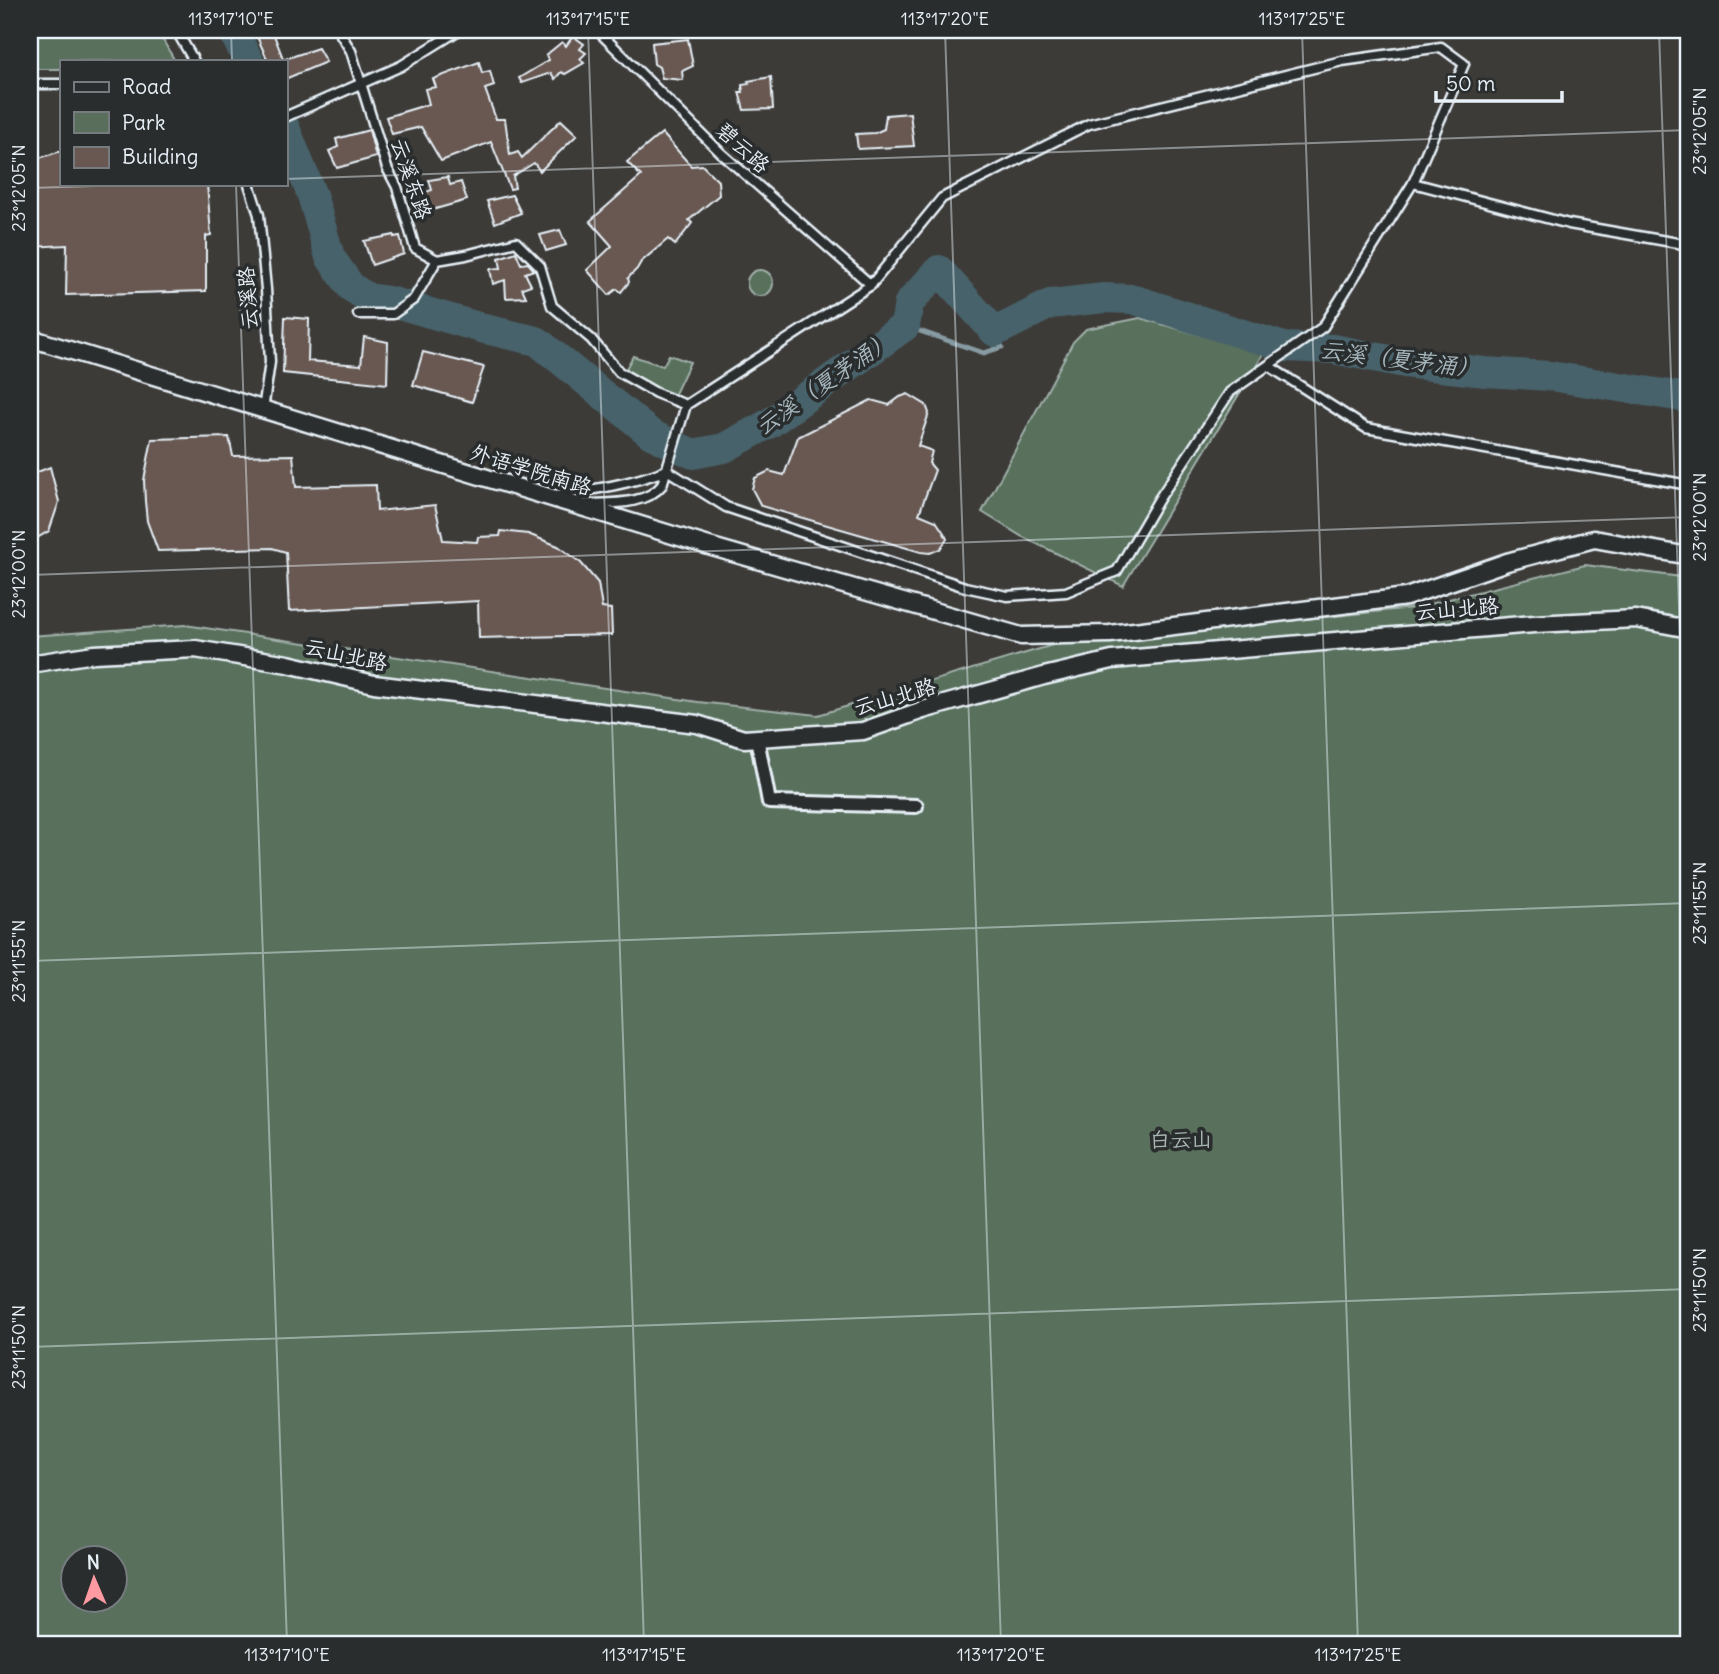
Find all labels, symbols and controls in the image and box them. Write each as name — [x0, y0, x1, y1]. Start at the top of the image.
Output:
text: 113°17'10"E — [188, 7, 274, 30]
text: 113°17'15"E — [546, 7, 630, 30]
text: 113°17'20"E — [901, 7, 989, 30]
text: 113°17'25"E — [1259, 7, 1345, 30]
legend — [60, 60, 287, 186]
scale bar — [1436, 60, 1562, 104]
text: 50 m — [1446, 70, 1495, 97]
text: Road — [122, 73, 171, 100]
text: 23°12'05"N — [1688, 87, 1711, 175]
text: Park — [122, 109, 165, 136]
street label: 碧云路 — [711, 117, 776, 179]
street label: 云溪东路 — [385, 135, 438, 223]
text: Building — [122, 143, 198, 170]
text: 23°12'05"N — [7, 144, 30, 232]
street label: 云溪路 — [232, 266, 263, 330]
water label: 云溪（夏茅涌） — [749, 325, 898, 441]
water label: 云溪（夏茅涌） — [1318, 334, 1482, 383]
street label: 外语学院南路 — [467, 438, 595, 501]
text: 23°12'00"N — [1688, 473, 1711, 561]
text: 23°12'00"N — [7, 530, 30, 618]
street label: 云山北路 — [1414, 591, 1500, 626]
street label: 云山北路 — [302, 633, 390, 676]
street label: 云山北路 — [851, 672, 939, 721]
text: 23°11'55"N — [1688, 861, 1711, 945]
text: 23°11'55"N — [7, 919, 30, 1003]
park label: 白云山 — [1150, 1126, 1213, 1153]
text: 23°11'50"N — [1688, 1248, 1711, 1332]
text: 23°11'50"N — [7, 1305, 30, 1389]
north arrow — [60, 1544, 130, 1614]
text: N — [86, 1550, 100, 1574]
text: 113°17'10"E — [244, 1643, 330, 1666]
text: 113°17'15"E — [602, 1643, 686, 1666]
text: 113°17'20"E — [957, 1643, 1045, 1666]
text: 113°17'25"E — [1315, 1643, 1401, 1666]

